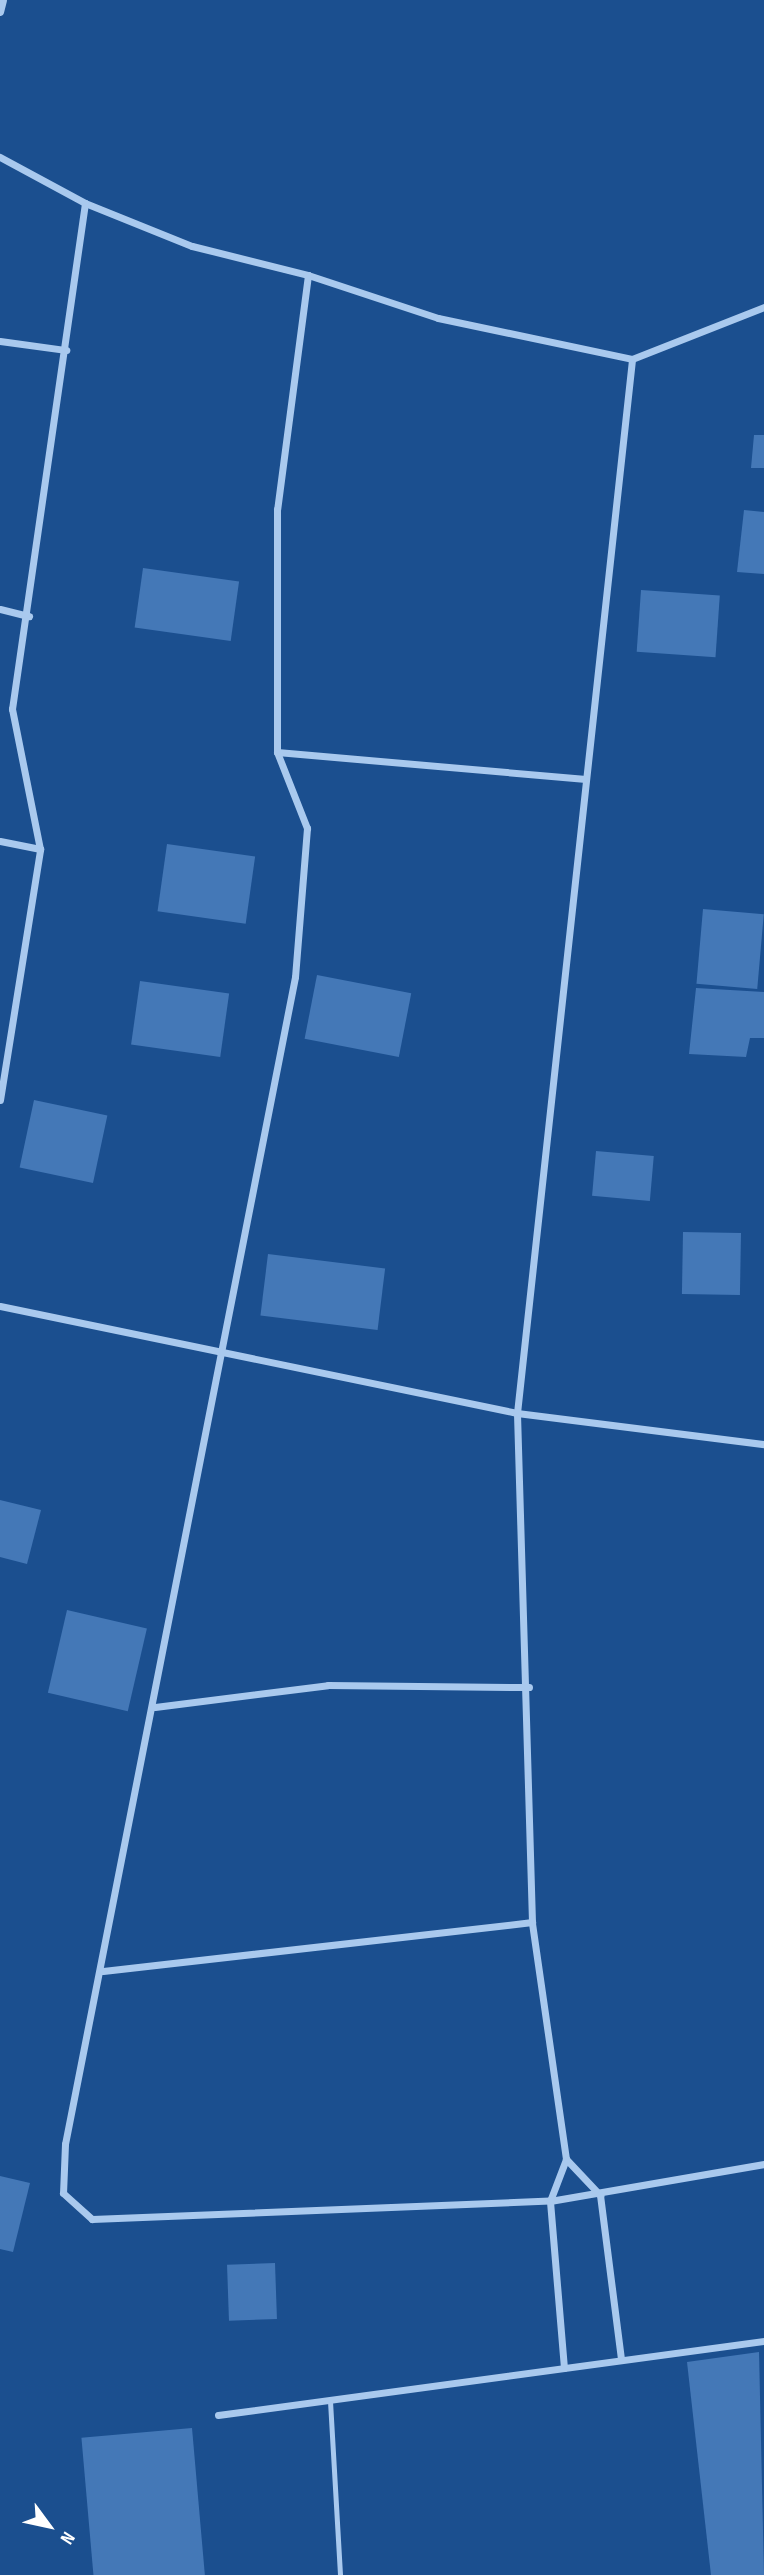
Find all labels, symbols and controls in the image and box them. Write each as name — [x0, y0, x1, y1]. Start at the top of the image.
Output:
north arrow — [14, 2491, 84, 2561]
text: N — [55, 2527, 79, 2548]

